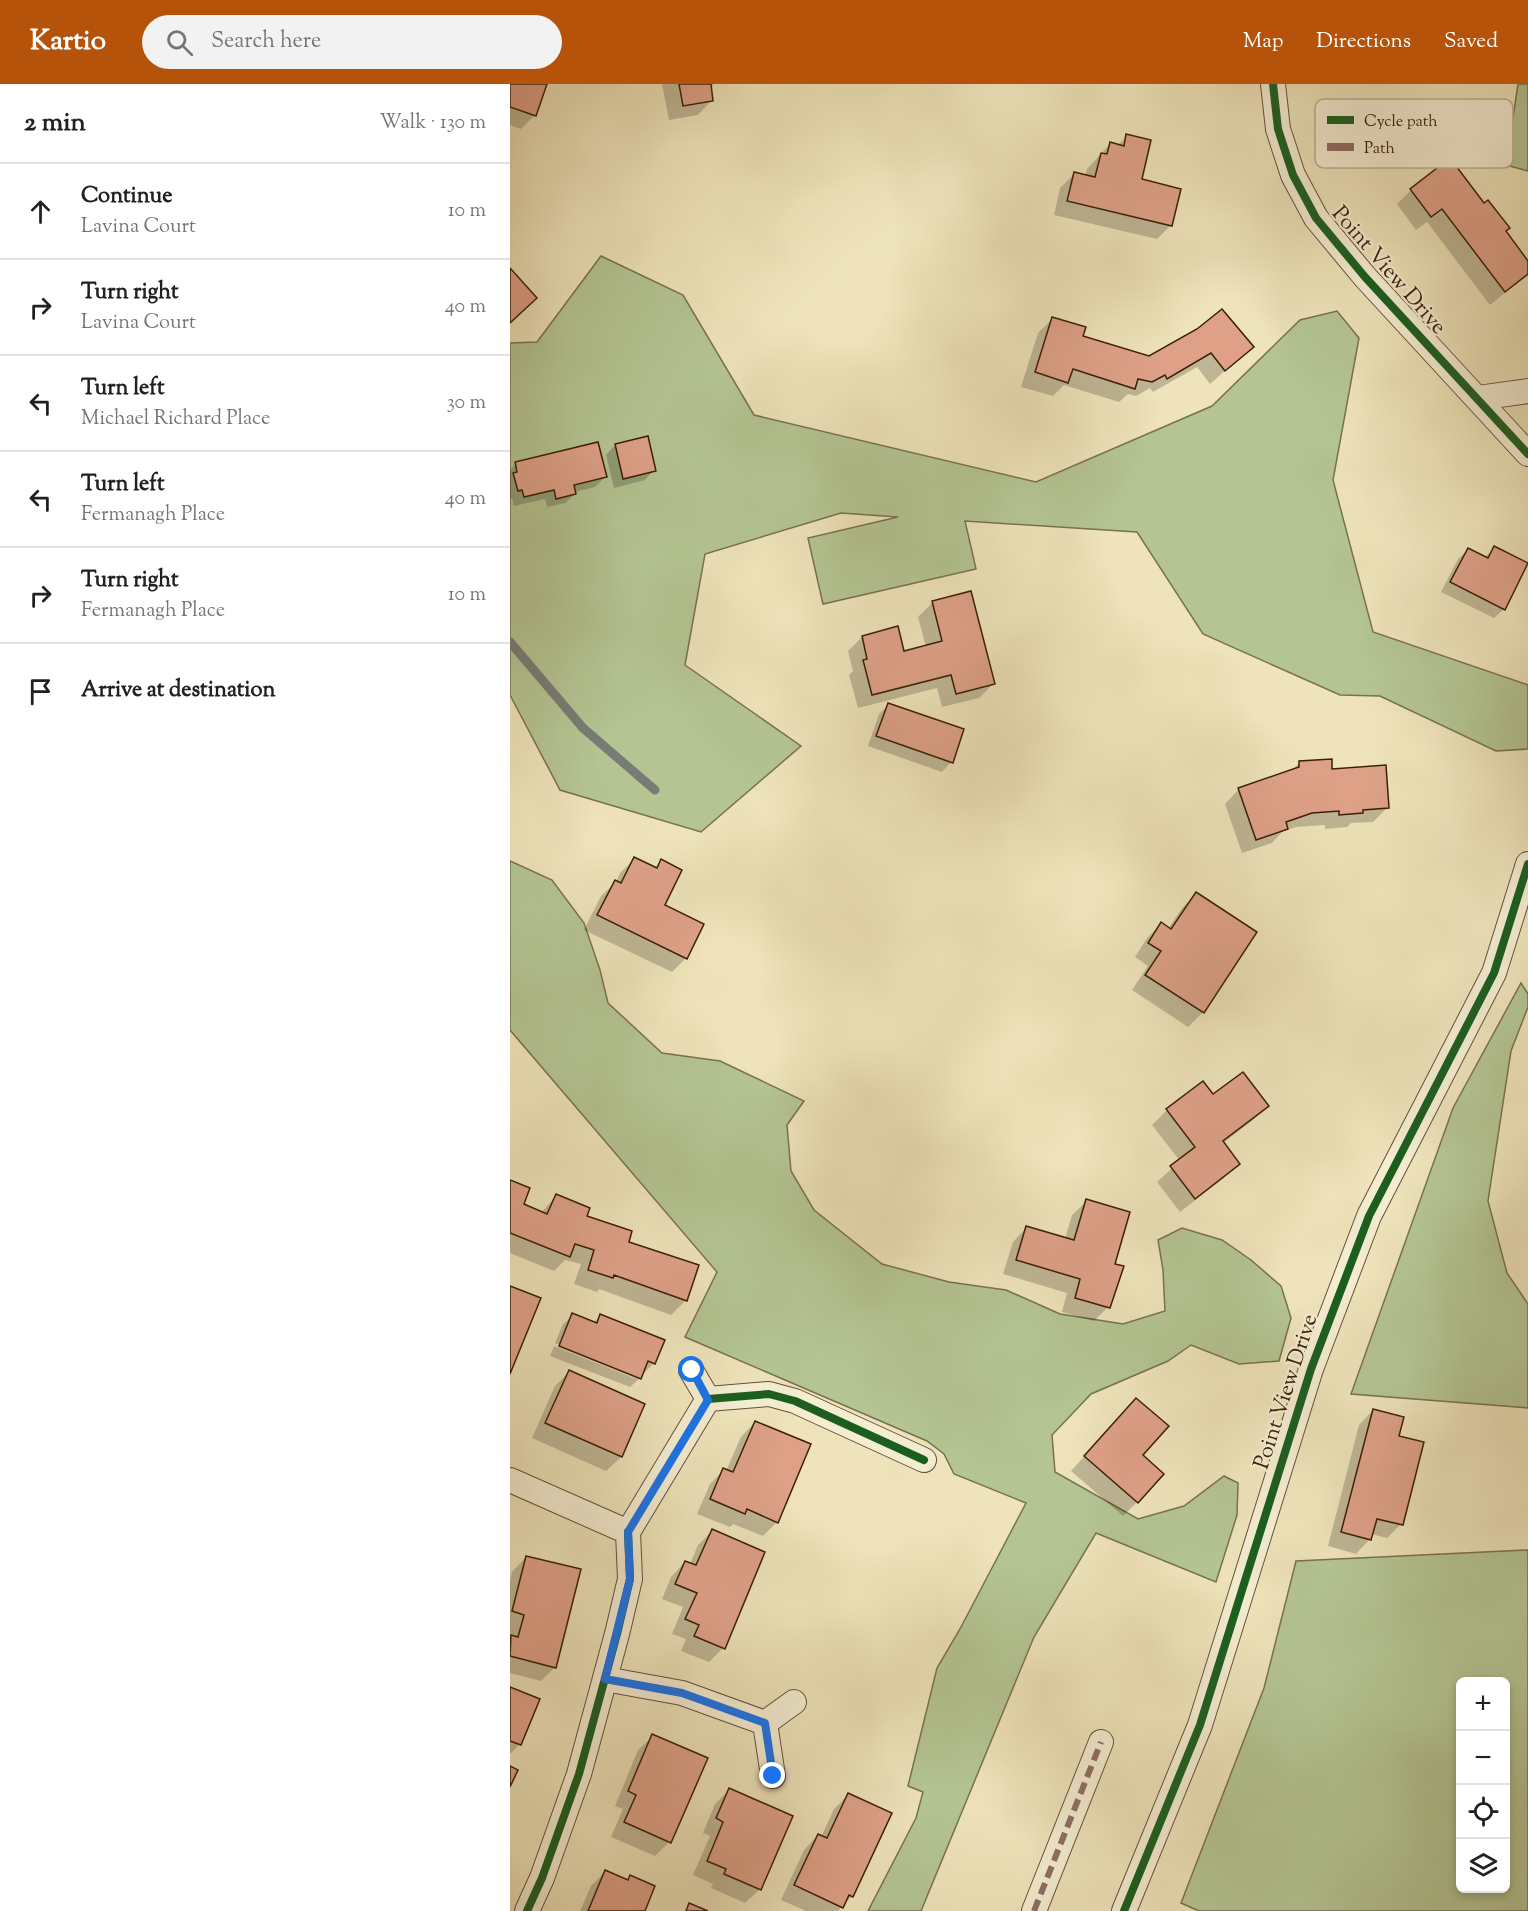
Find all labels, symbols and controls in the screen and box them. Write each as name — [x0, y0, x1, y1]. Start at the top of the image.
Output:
search box — [142, 15, 562, 69]
text: Kartio — [30, 22, 106, 62]
icon: search — [163, 26, 196, 59]
text: Search here — [211, 26, 321, 58]
text: Map — [1243, 27, 1283, 57]
text: Directions — [1316, 27, 1411, 57]
text: Saved — [1444, 27, 1498, 57]
legend — [1315, 99, 1513, 168]
text: 2 min — [24, 105, 86, 142]
text: Walk · 130 m — [379, 109, 486, 138]
text: Cycle path — [1364, 111, 1438, 134]
text: Path — [1364, 138, 1395, 161]
text: Continue — [81, 181, 172, 213]
icon: ahead — [24, 195, 57, 228]
text: 10 m — [448, 197, 486, 226]
street label: Point View Drive — [1323, 200, 1453, 342]
text: Lavina Court — [81, 213, 196, 242]
text: Turn right — [81, 277, 178, 309]
icon: right — [24, 291, 57, 324]
text: 40 m — [445, 293, 486, 322]
text: Lavina Court — [81, 309, 196, 338]
text: Turn left — [81, 373, 164, 405]
icon: left — [24, 387, 57, 420]
text: 30 m — [447, 389, 486, 418]
text: Michael Richard Place — [81, 405, 270, 434]
text: Turn left — [81, 469, 164, 501]
icon: left — [24, 483, 57, 516]
text: 40 m — [445, 485, 486, 514]
text: Fermanagh Place — [81, 501, 225, 530]
text: Turn right — [81, 565, 178, 597]
icon: right — [24, 579, 57, 612]
text: 10 m — [448, 581, 486, 610]
text: Fermanagh Place — [81, 597, 225, 626]
icon: arrive — [24, 675, 57, 708]
text: Arrive at destination — [81, 675, 276, 707]
street label: Point View Drive — [1247, 1310, 1327, 1474]
route start — [678, 1356, 704, 1382]
map controls — [1456, 1677, 1510, 1893]
button: + — [1456, 1677, 1510, 1731]
button: − — [1456, 1731, 1510, 1785]
route end — [759, 1762, 785, 1788]
button: locate — [1456, 1785, 1510, 1839]
button: layers — [1456, 1839, 1510, 1893]

